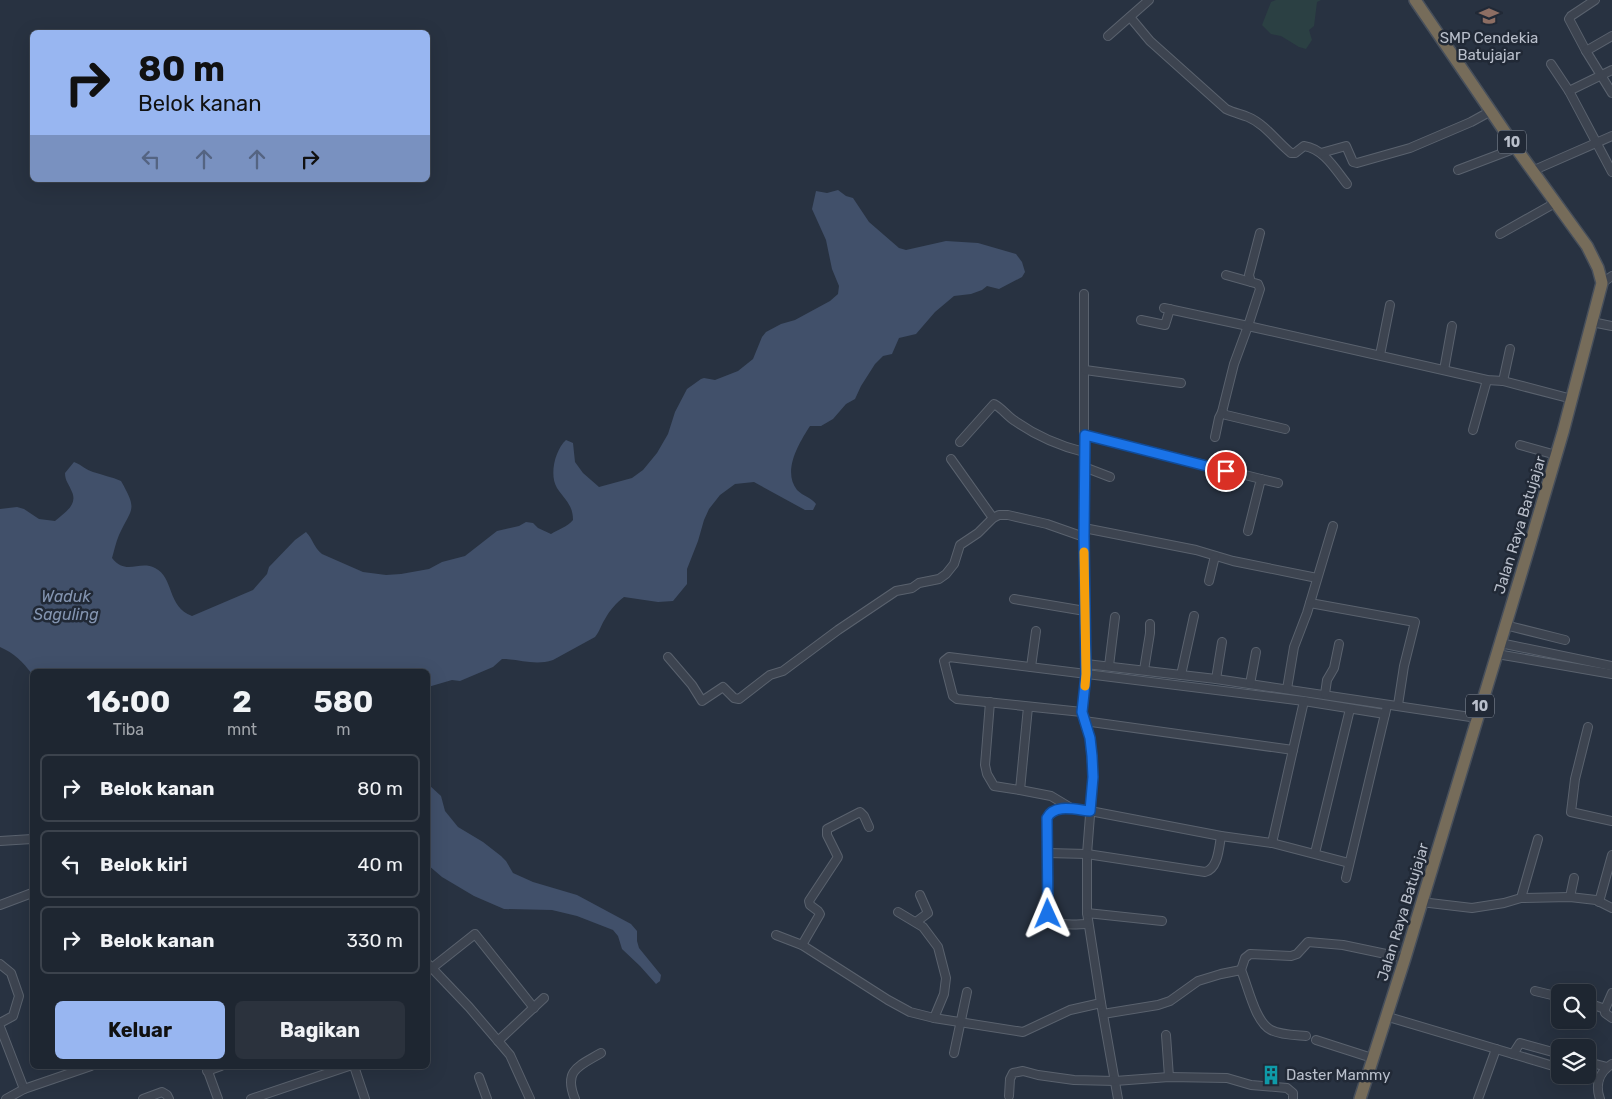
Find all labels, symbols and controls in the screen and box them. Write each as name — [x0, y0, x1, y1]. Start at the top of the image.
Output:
school or university icon: SMP Cendekia Batujajar — [1478, 5, 1500, 27]
place label: SMP Cendekia Batujajar — [1440, 29, 1538, 64]
text: 80 m — [138, 48, 225, 90]
icon: right — [55, 50, 120, 115]
text: Belok kanan — [138, 90, 262, 117]
road number: 10 — [1498, 130, 1526, 154]
icon: left — [137, 145, 165, 173]
icon: ahead — [190, 145, 218, 173]
icon: ahead — [243, 145, 271, 173]
icon: right — [296, 145, 324, 173]
pin — [1205, 450, 1247, 492]
street label: Jalan Raya Batujajar — [1490, 453, 1550, 596]
icon: arrive — [1212, 457, 1240, 485]
water label: Waduk Saguling — [33, 587, 99, 624]
text: 16:00 — [86, 684, 170, 720]
text: 2 — [232, 684, 252, 720]
text: 580 — [313, 684, 374, 720]
road number: 10 — [1466, 694, 1494, 718]
text: Tiba — [113, 720, 144, 739]
text: mnt — [227, 720, 257, 739]
text: m — [336, 720, 351, 739]
icon: right — [57, 774, 85, 802]
text: Belok kanan — [100, 777, 215, 800]
text: 80 m — [357, 777, 403, 800]
street label: Jalan Raya Batujajar — [1373, 840, 1433, 983]
icon: left — [57, 850, 85, 878]
text: Belok kiri — [100, 853, 187, 876]
text: 40 m — [358, 853, 403, 876]
position arrow — [1021, 887, 1073, 939]
icon: right — [57, 926, 85, 954]
text: Belok kanan — [100, 929, 215, 952]
text: 330 m — [347, 929, 403, 952]
map controls — [1551, 984, 1596, 1084]
button: search — [1551, 984, 1596, 1029]
button: Keluar — [55, 1001, 225, 1059]
button: Bagikan — [235, 1001, 405, 1059]
button: layers — [1551, 1039, 1596, 1084]
building icon: Daster Mammy — [1260, 1064, 1282, 1086]
place label: Daster Mammy — [1286, 1066, 1390, 1084]

